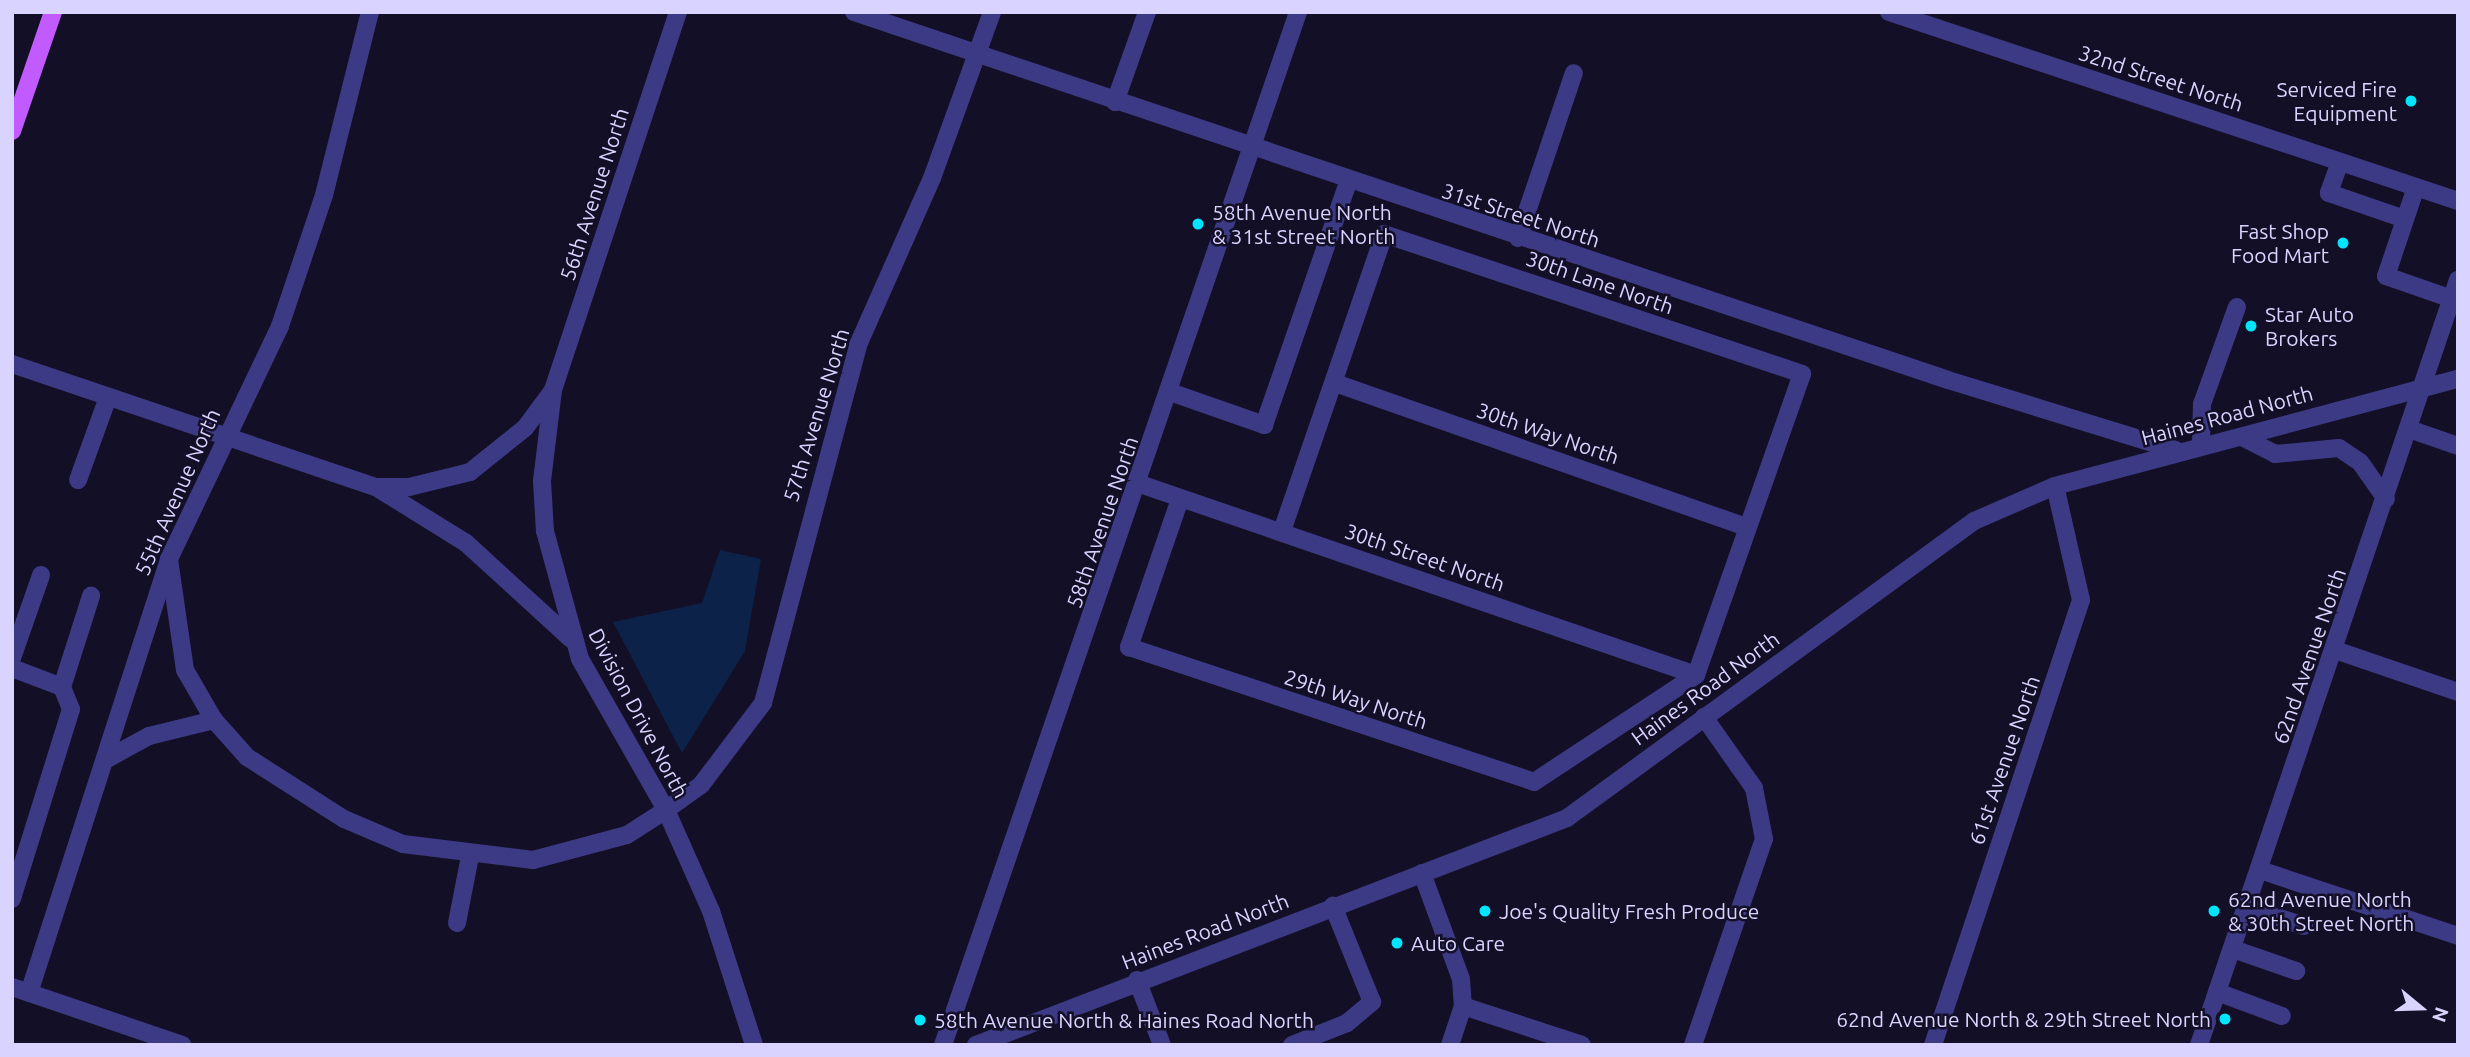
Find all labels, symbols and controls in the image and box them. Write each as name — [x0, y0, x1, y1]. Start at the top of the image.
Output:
street label: 32nd Street North — [2075, 39, 2247, 117]
place label: Serviced Fire Equipment — [2277, 76, 2397, 126]
marker: Serviced Fire Equipment — [2403, 93, 2419, 109]
street label: 56th Avenue North — [554, 105, 634, 283]
street label: 31st Street North — [1439, 178, 1603, 252]
place label: 58th Avenue North & 31st Street North — [1212, 199, 1395, 249]
marker: 58th Avenue North & 31st Street North — [1190, 216, 1206, 232]
place label: Fast Shop Food Mart — [2231, 218, 2329, 268]
marker: Fast Shop Food Mart — [2335, 235, 2351, 251]
street label: 30th Lane North — [1523, 245, 1677, 319]
place label: Star Auto Brokers — [2265, 301, 2354, 351]
marker: Star Auto Brokers — [2243, 318, 2259, 334]
street label: 57th Avenue North — [778, 325, 854, 505]
street label: Haines Road North — [2138, 380, 2316, 450]
street label: 30th Way North — [1473, 397, 1623, 469]
street label: 55th Avenue North — [129, 405, 225, 579]
street label: 58th Avenue North — [1061, 433, 1143, 611]
street label: 30th Street North — [1342, 518, 1508, 596]
street label: 62nd Avenue North — [2267, 565, 2351, 747]
street label: Division Drive North — [584, 624, 694, 802]
street label: Haines Road North — [1626, 626, 1784, 750]
street label: 29th Way North — [1281, 664, 1431, 734]
street label: 61st Avenue North — [1963, 672, 2045, 848]
place label: 62nd Avenue North & 30th Street North — [2228, 886, 2414, 936]
street label: Haines Road North — [1118, 888, 1292, 974]
place label: Joe's Quality Fresh Produce — [1499, 898, 1759, 924]
marker: Joe's Quality Fresh Produce — [1477, 903, 1493, 919]
marker: 62nd Avenue North & 30th Street North — [2206, 903, 2222, 919]
place label: Auto Care — [1411, 930, 1505, 956]
marker: Auto Care — [1389, 935, 1405, 951]
north arrow — [2386, 973, 2456, 1043]
text: N — [2428, 1005, 2454, 1025]
place label: 62nd Avenue North & 29th Street North — [1836, 1006, 2211, 1032]
place label: 58th Avenue North & Haines Road North — [934, 1007, 1314, 1033]
marker: 62nd Avenue North & 29th Street North — [2217, 1011, 2233, 1027]
marker: 58th Avenue North & Haines Road North — [912, 1012, 928, 1028]

